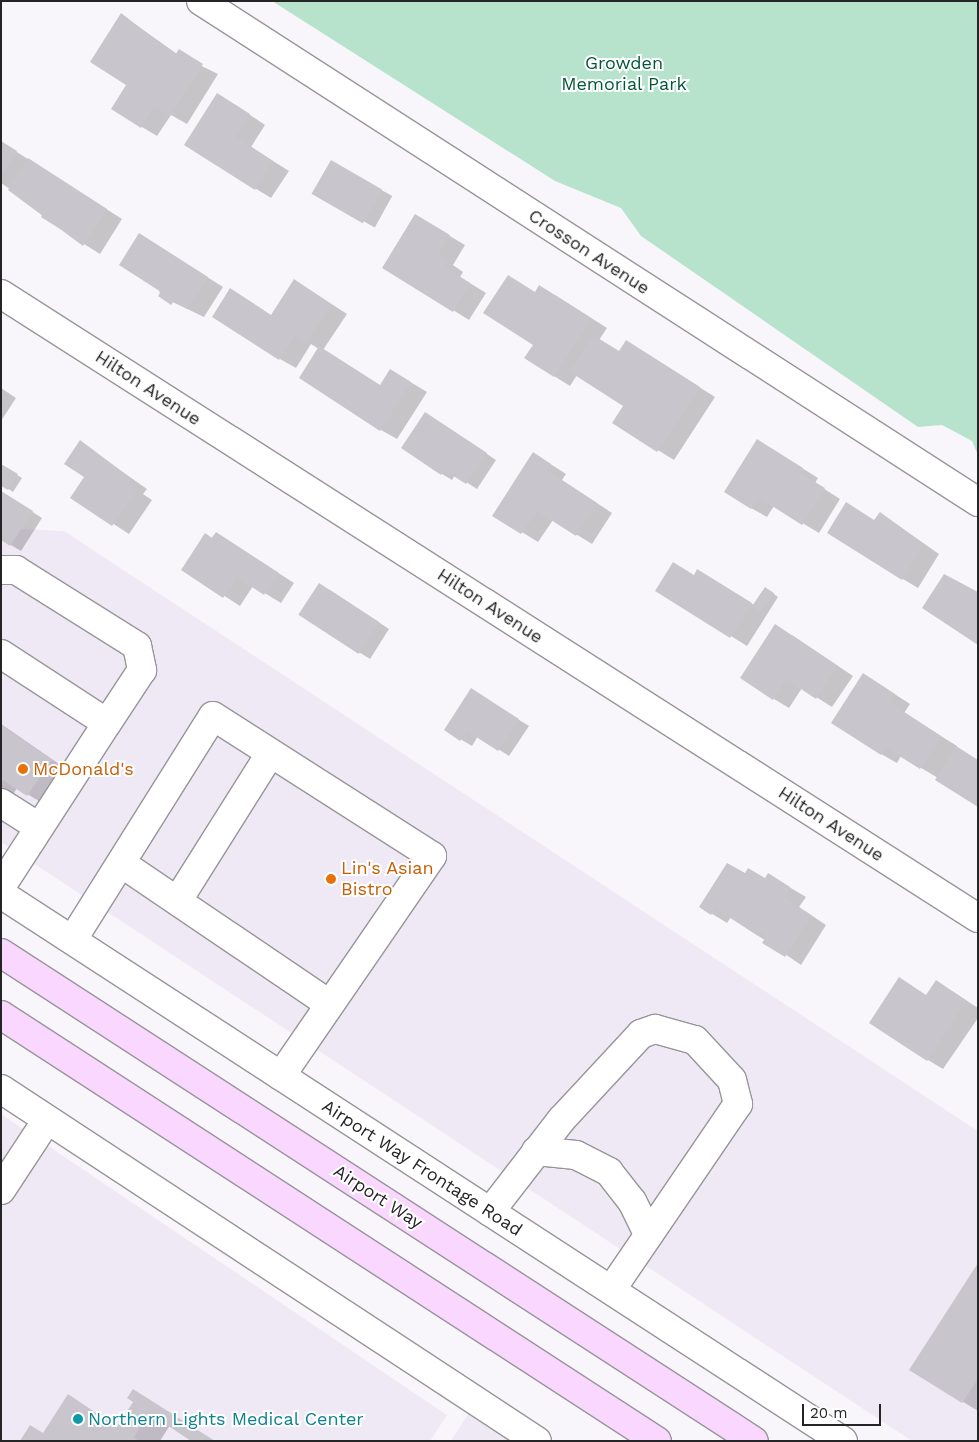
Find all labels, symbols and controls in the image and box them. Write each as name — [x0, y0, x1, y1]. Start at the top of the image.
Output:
park label: Growden Memorial Park — [561, 53, 687, 96]
street label: Crosson Avenue — [524, 205, 654, 299]
street label: Hilton Avenue — [91, 346, 205, 430]
street label: Hilton Avenue — [433, 564, 547, 648]
place label: McDonald's — [33, 758, 134, 780]
marker: McDonald's — [17, 763, 29, 775]
street label: Hilton Avenue — [774, 782, 888, 866]
place label: Lin's Asian Bistro — [341, 858, 434, 901]
marker: Lin's Asian Bistro — [325, 873, 337, 885]
street label: Airport Way Frontage Road — [318, 1095, 526, 1241]
street label: Airport Way — [329, 1160, 427, 1234]
scale bar — [804, 1394, 883, 1426]
text: 20 m — [810, 1404, 848, 1422]
place label: Northern Lights Medical Center — [88, 1408, 364, 1430]
marker: Northern Lights Medical Center — [72, 1413, 84, 1425]

